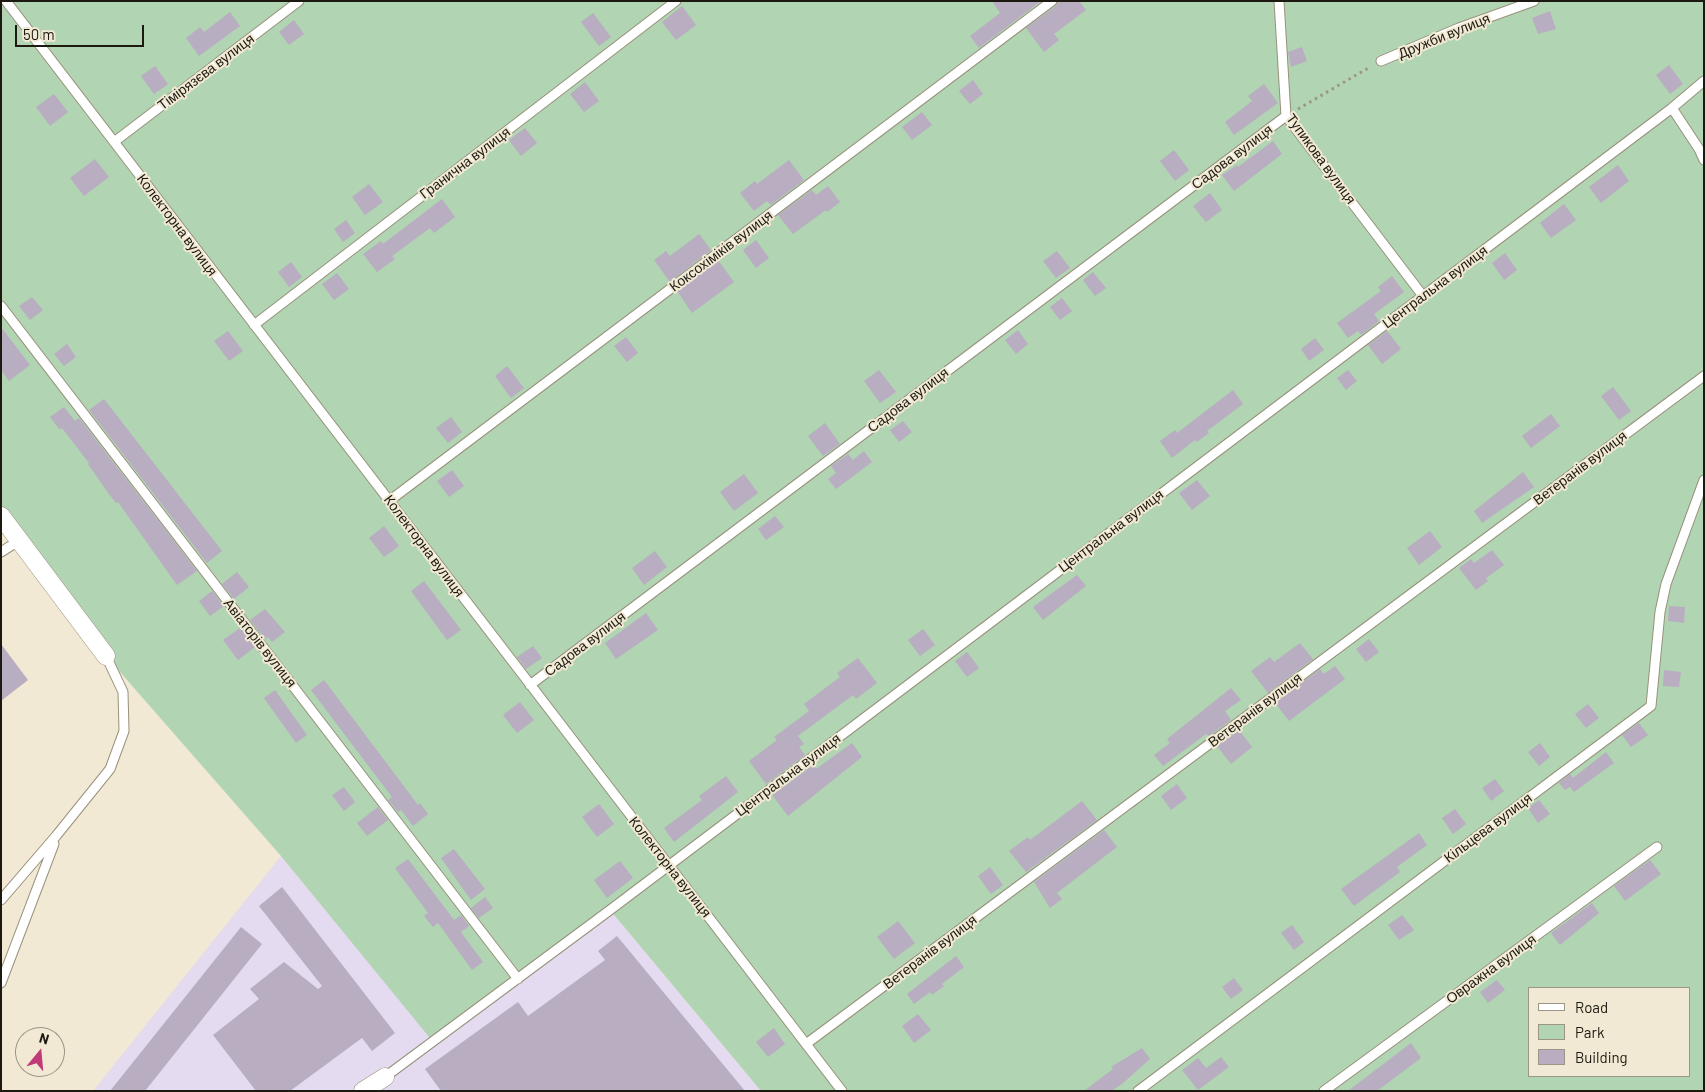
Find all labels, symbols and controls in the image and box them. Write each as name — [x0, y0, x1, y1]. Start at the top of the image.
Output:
street label: Дружби вулиця — [1395, 10, 1493, 62]
scale bar — [18, 15, 146, 47]
text: 50 m — [23, 25, 55, 43]
street label: Тімірязєва вулиця — [154, 30, 258, 114]
street label: Тупикова вулиця — [1283, 111, 1359, 207]
street label: Садова вулиця — [1188, 121, 1276, 193]
street label: Гранична вулиця — [416, 124, 514, 202]
street label: Колекторна вулиця — [133, 171, 221, 279]
street label: Коксохіміків вулиця — [666, 207, 776, 295]
street label: Центральна вулиця — [1379, 242, 1491, 332]
street label: Садова вулиця — [864, 364, 952, 436]
street label: Ветеранів вулиця — [1530, 427, 1630, 509]
street label: Центральна вулиця — [1055, 486, 1167, 576]
street label: Колекторна вулиця — [380, 492, 468, 600]
street label: Авіаторів вулиця — [220, 595, 300, 691]
street label: Садова вулиця — [541, 608, 629, 680]
street label: Ветеранів вулиця — [1205, 669, 1305, 751]
street label: Центральна вулиця — [732, 730, 844, 820]
street label: Кільцева вулиця — [1441, 789, 1535, 867]
street label: Колекторна вулиця — [625, 813, 715, 921]
street label: Ветеранів вулиця — [880, 911, 980, 993]
street label: Овражна вулиця — [1443, 931, 1539, 1007]
legend — [1528, 987, 1690, 1077]
text: Road — [1575, 998, 1608, 1016]
text: Park — [1575, 1023, 1604, 1041]
north arrow — [15, 1027, 65, 1077]
text: N — [37, 1029, 51, 1048]
text: Building — [1575, 1048, 1628, 1066]

